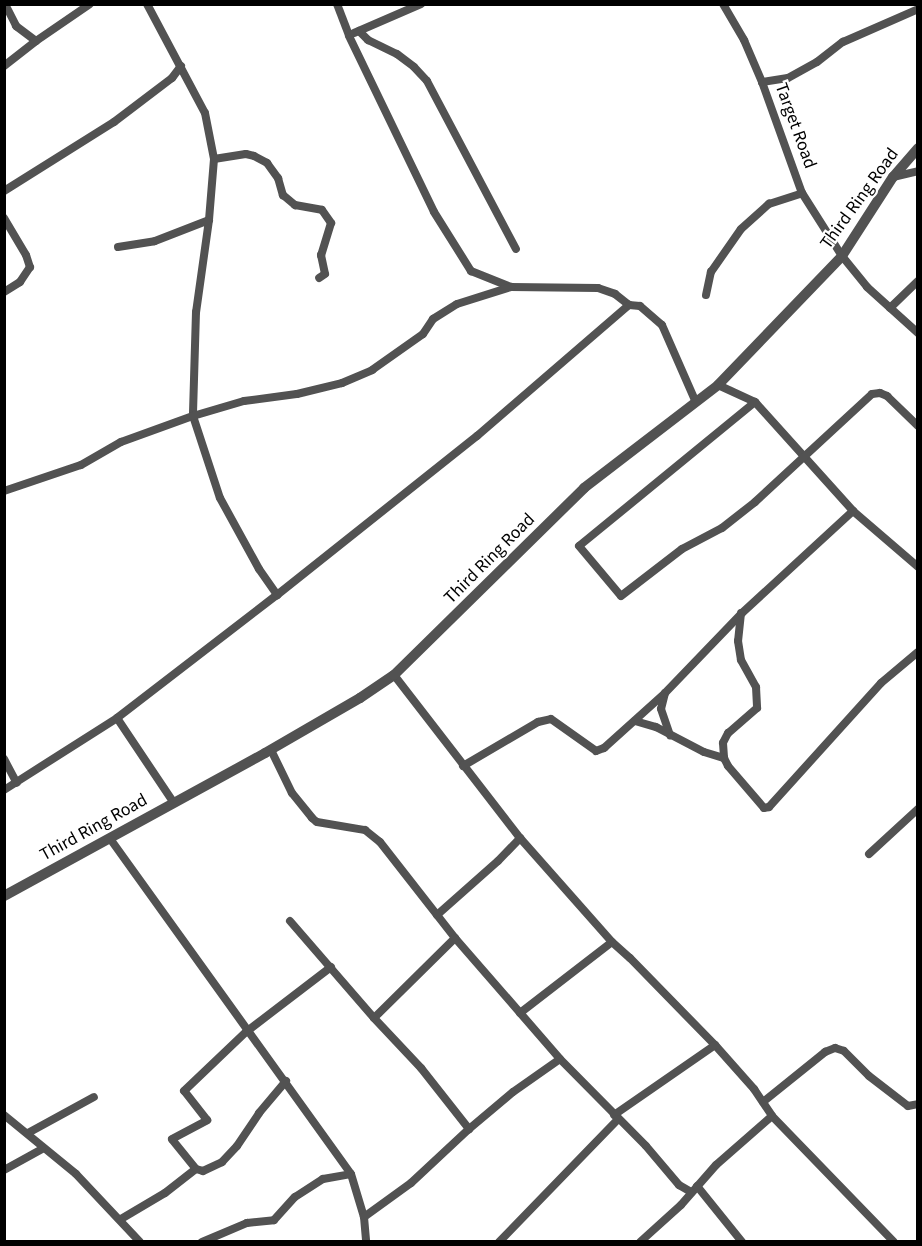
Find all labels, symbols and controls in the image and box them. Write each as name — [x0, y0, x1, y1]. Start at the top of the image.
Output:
street label: Target Road — [770, 80, 820, 172]
street label: Third Ring Road — [816, 144, 904, 254]
street label: Third Ring Road — [440, 509, 540, 609]
street label: Third Ring Road — [37, 790, 151, 866]

